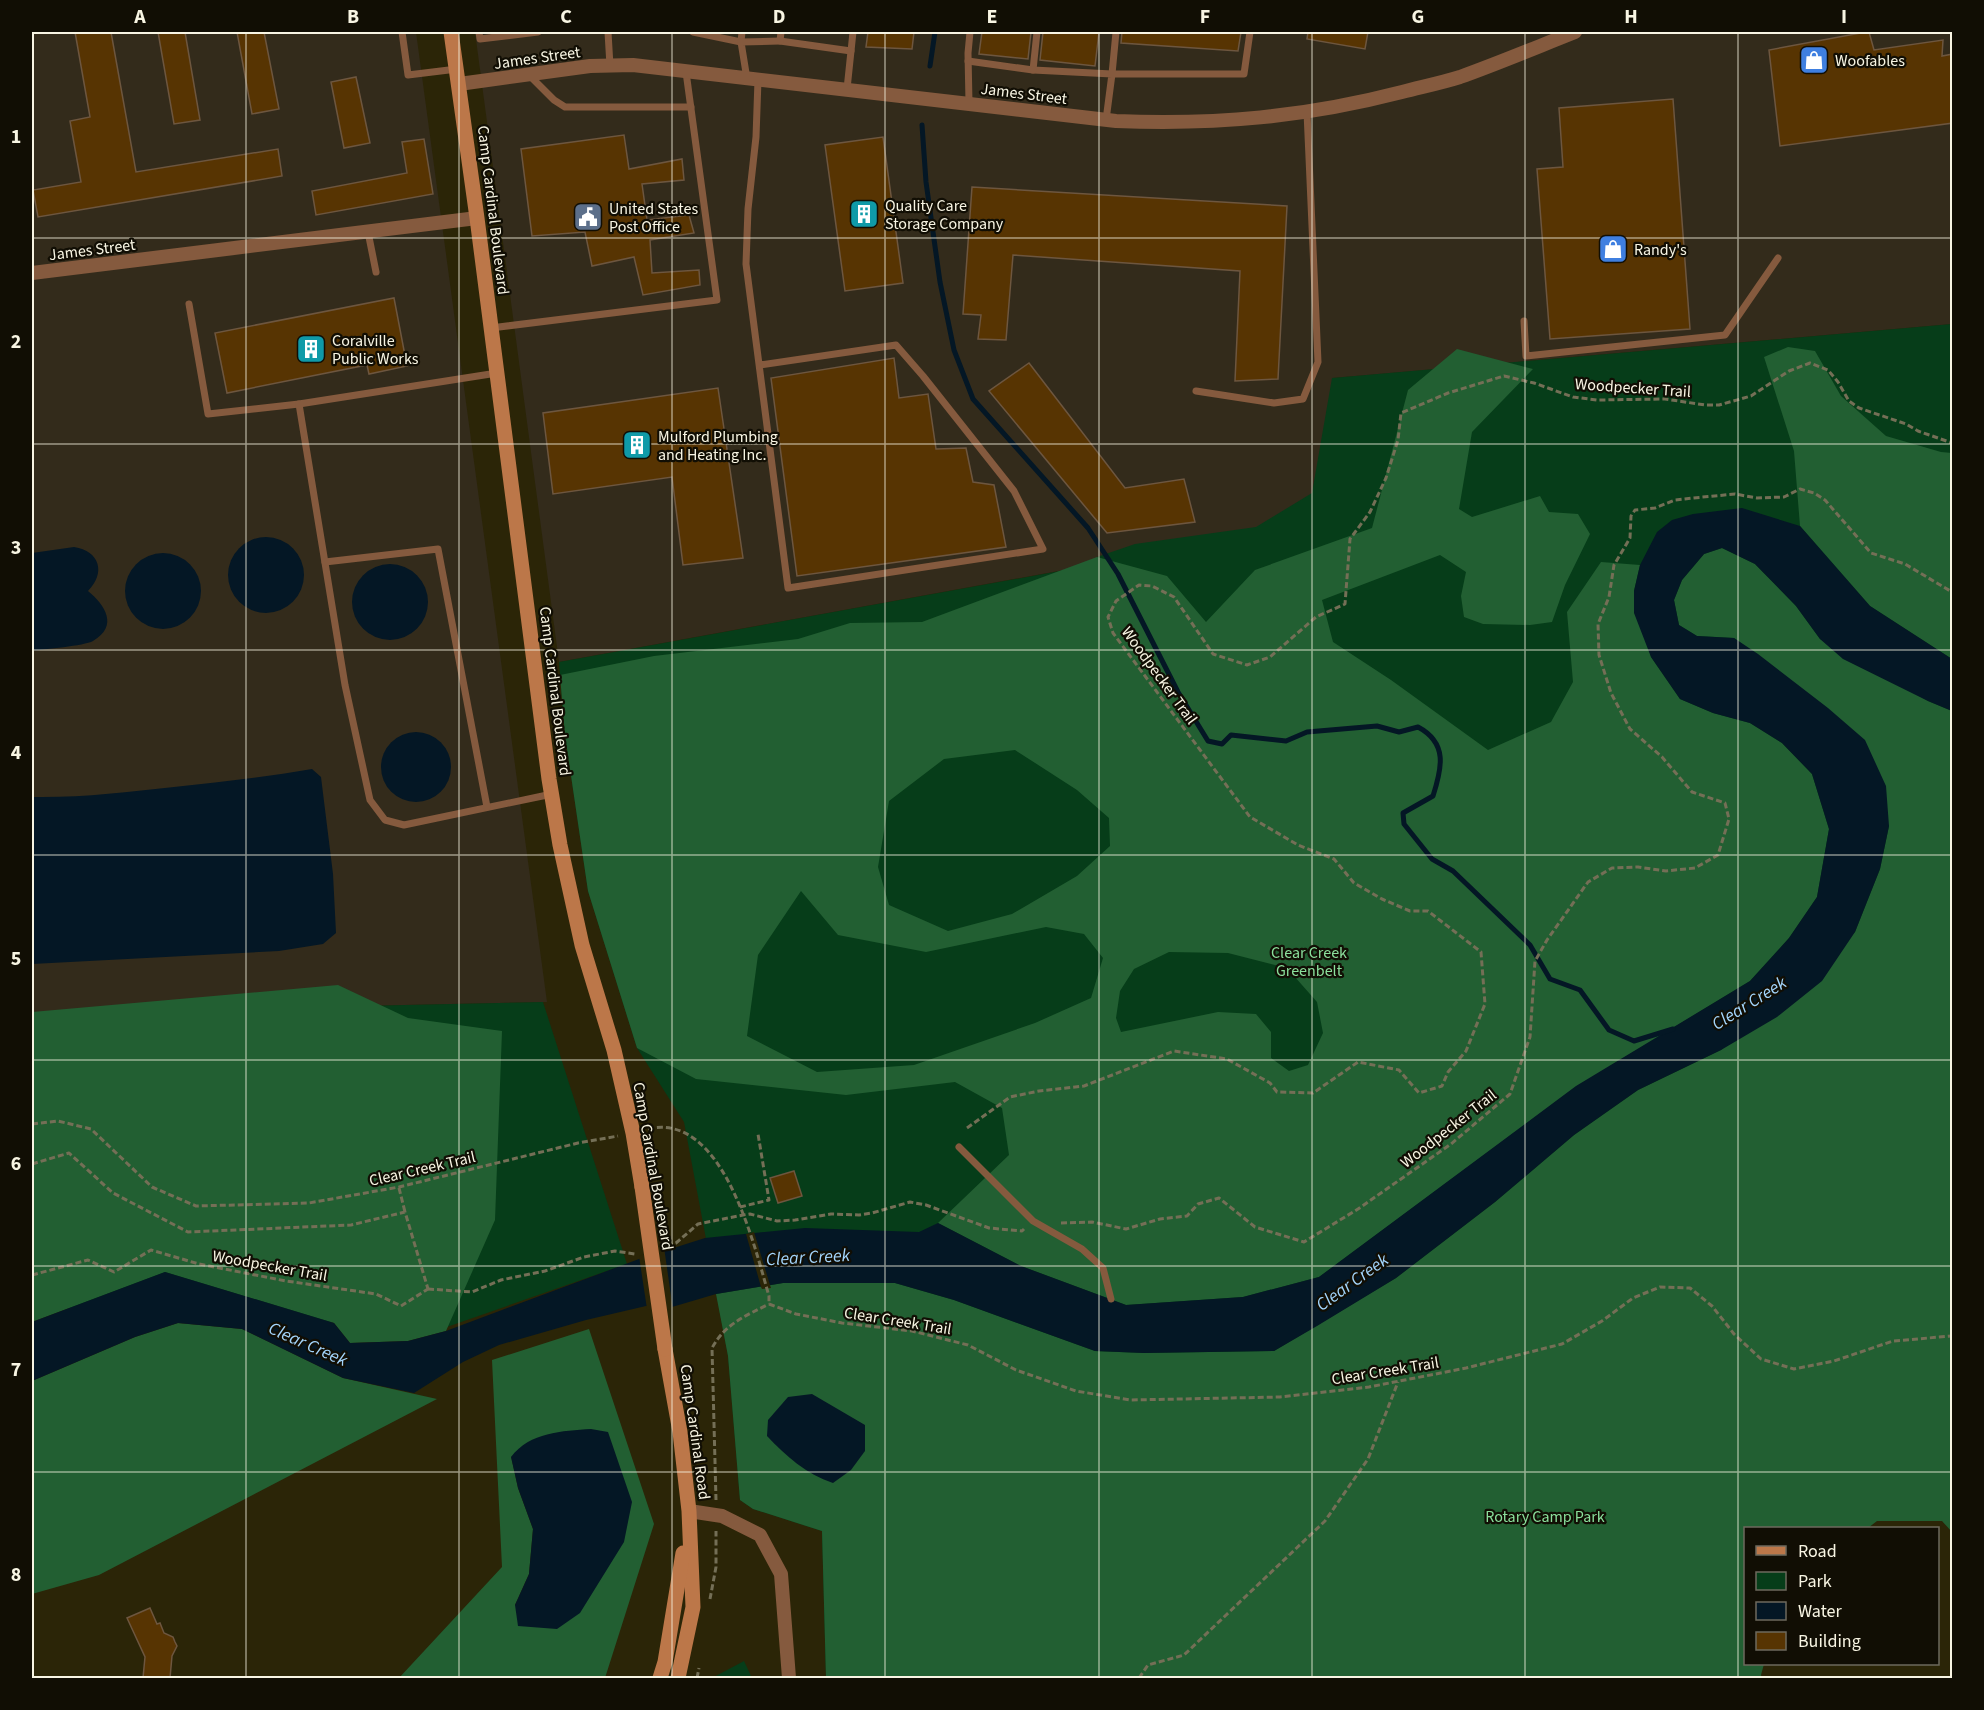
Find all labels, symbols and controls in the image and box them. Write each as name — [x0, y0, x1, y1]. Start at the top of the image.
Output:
text: A — [133, 3, 146, 31]
text: B — [347, 3, 359, 31]
text: C — [560, 3, 572, 31]
text: D — [773, 3, 785, 31]
text: E — [987, 3, 997, 31]
text: F — [1200, 3, 1210, 31]
text: G — [1412, 3, 1424, 31]
text: H — [1624, 3, 1638, 31]
text: I — [1841, 3, 1847, 31]
street label: James Street — [493, 41, 582, 75]
shop icon: Woofables — [1798, 44, 1830, 76]
place label: Woofables — [1835, 50, 1905, 72]
street label: James Street — [979, 78, 1069, 110]
text: 1 — [11, 123, 21, 151]
street label: Camp Cardinal Boulevard — [472, 124, 514, 296]
place label: Quality Care Storage Company — [885, 195, 1004, 235]
place label: United States Post Office — [609, 198, 698, 238]
building icon: Quality Care Storage Company — [848, 198, 880, 230]
public building icon: United States Post Office — [572, 201, 604, 233]
shop icon: Randy's — [1597, 233, 1629, 265]
street label: James Street — [48, 234, 137, 266]
place label: Randy's — [1634, 239, 1687, 261]
text: 2 — [11, 328, 21, 356]
place label: Coralville Public Works — [332, 330, 419, 370]
building icon: Coralville Public Works — [295, 333, 327, 365]
street label: Woodpecker Trail — [1574, 373, 1692, 403]
place label: Mulford Plumbing and Heating Inc. — [658, 426, 778, 466]
building icon: Mulford Plumbing and Heating Inc. — [621, 429, 653, 461]
text: 3 — [11, 534, 21, 562]
street label: Camp Cardinal Boulevard — [534, 605, 576, 777]
street label: Woodpecker Trail — [1116, 622, 1202, 729]
text: 4 — [11, 739, 22, 767]
park label: Clear Creek Greenbelt — [1271, 942, 1347, 982]
text: 5 — [11, 945, 21, 973]
water label: Clear Creek — [1707, 970, 1792, 1036]
street label: Camp Cardinal Boulevard — [627, 1080, 679, 1252]
street label: Woodpecker Trail — [1396, 1084, 1501, 1173]
street label: Clear Creek Trail — [367, 1146, 477, 1192]
text: 6 — [11, 1150, 21, 1178]
water label: Clear Creek — [765, 1243, 851, 1272]
street label: Woodpecker Trail — [211, 1245, 329, 1287]
water label: Clear Creek — [1311, 1247, 1394, 1317]
street label: Clear Creek Trail — [843, 1302, 953, 1340]
water label: Clear Creek — [264, 1316, 352, 1373]
street label: Clear Creek Trail — [1330, 1352, 1440, 1390]
text: 7 — [11, 1356, 21, 1384]
street label: Camp Cardinal Road — [675, 1363, 715, 1501]
park label: Rotary Camp Park — [1485, 1506, 1605, 1528]
legend — [1744, 1527, 1939, 1665]
text: Road — [1798, 1539, 1837, 1564]
text: 8 — [11, 1561, 21, 1589]
text: Park — [1798, 1569, 1832, 1594]
text: Water — [1798, 1599, 1842, 1624]
text: Building — [1798, 1629, 1861, 1654]

